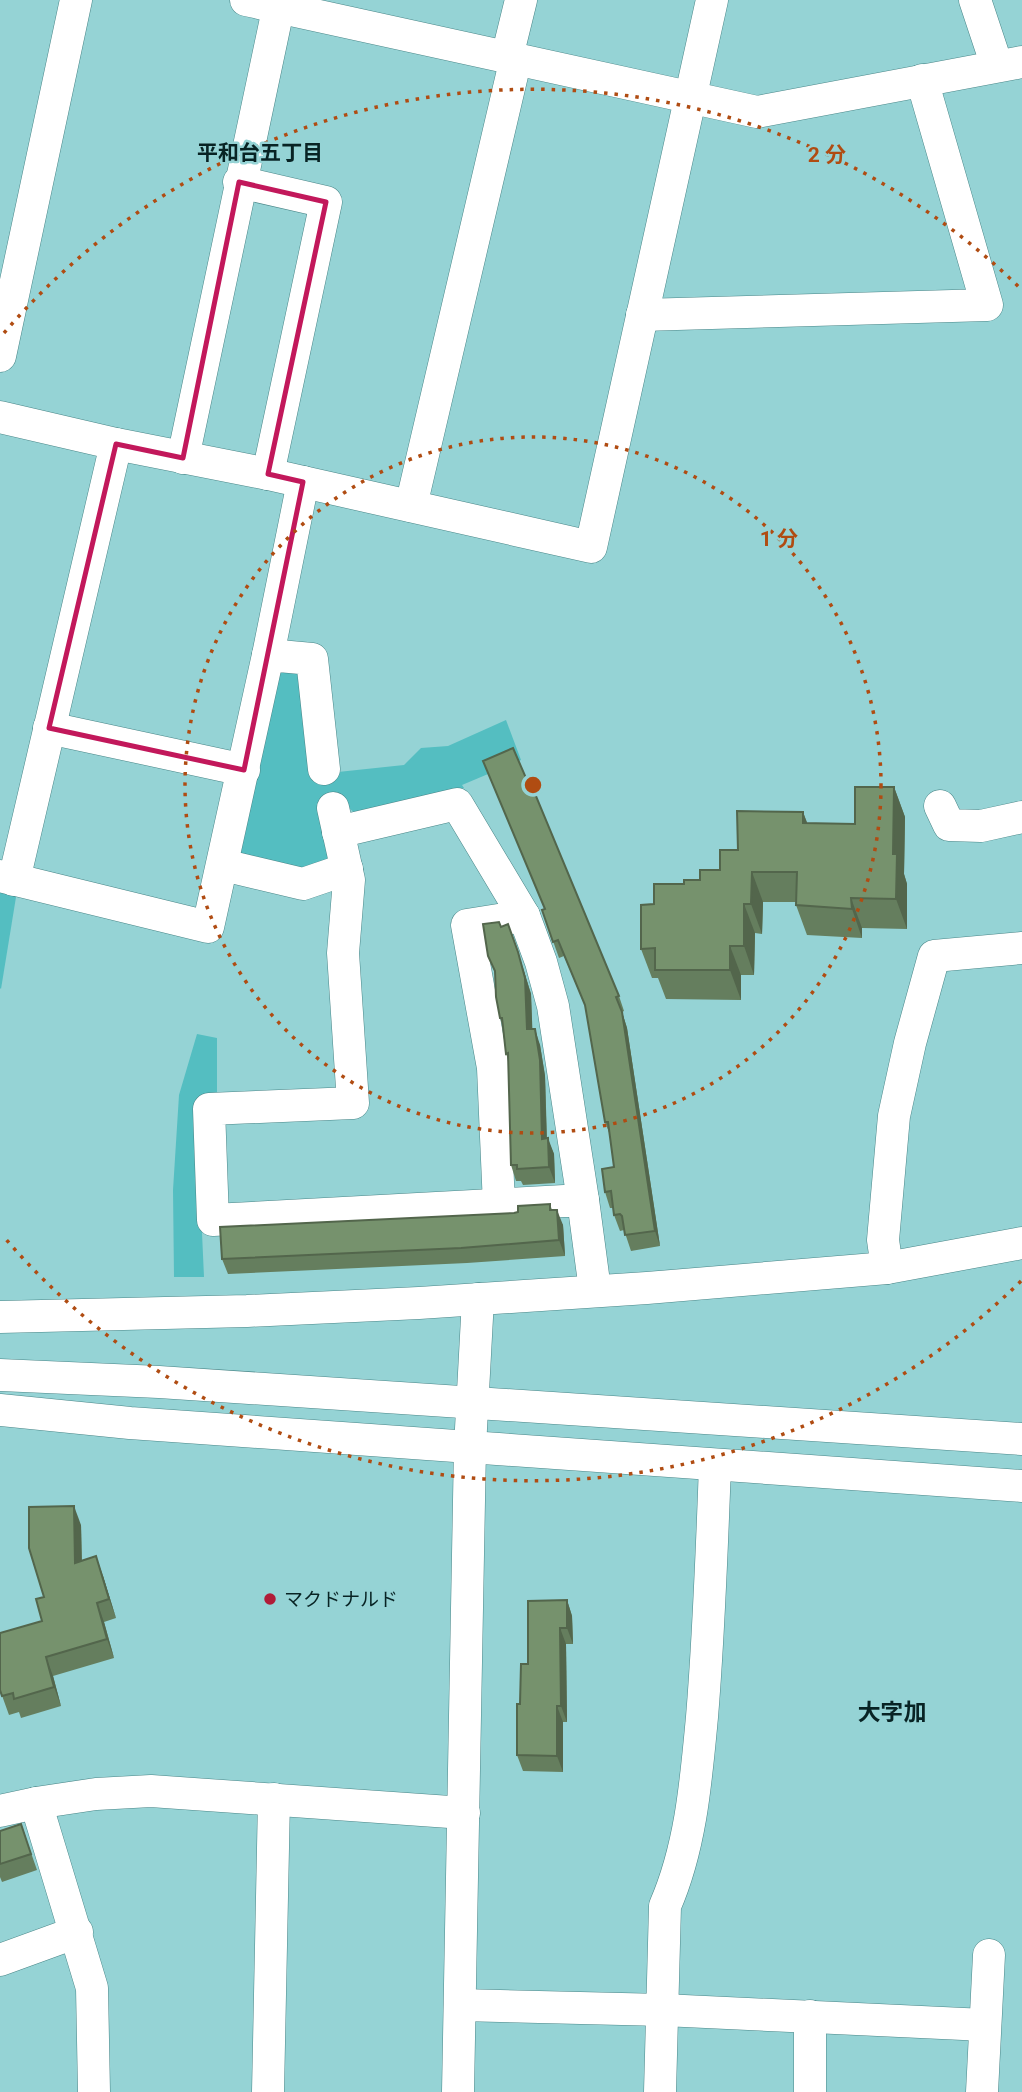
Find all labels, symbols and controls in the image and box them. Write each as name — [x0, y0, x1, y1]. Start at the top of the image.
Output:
district label: 平和台五丁目 — [197, 141, 323, 165]
text: 2 分 — [808, 143, 846, 167]
text: 1 分 — [760, 527, 798, 551]
centre of rings — [521, 773, 545, 797]
place label: マクドナルド — [284, 1588, 398, 1611]
marker: マクドナルド — [262, 1591, 278, 1607]
district label: 大字加 — [858, 1699, 927, 1726]

